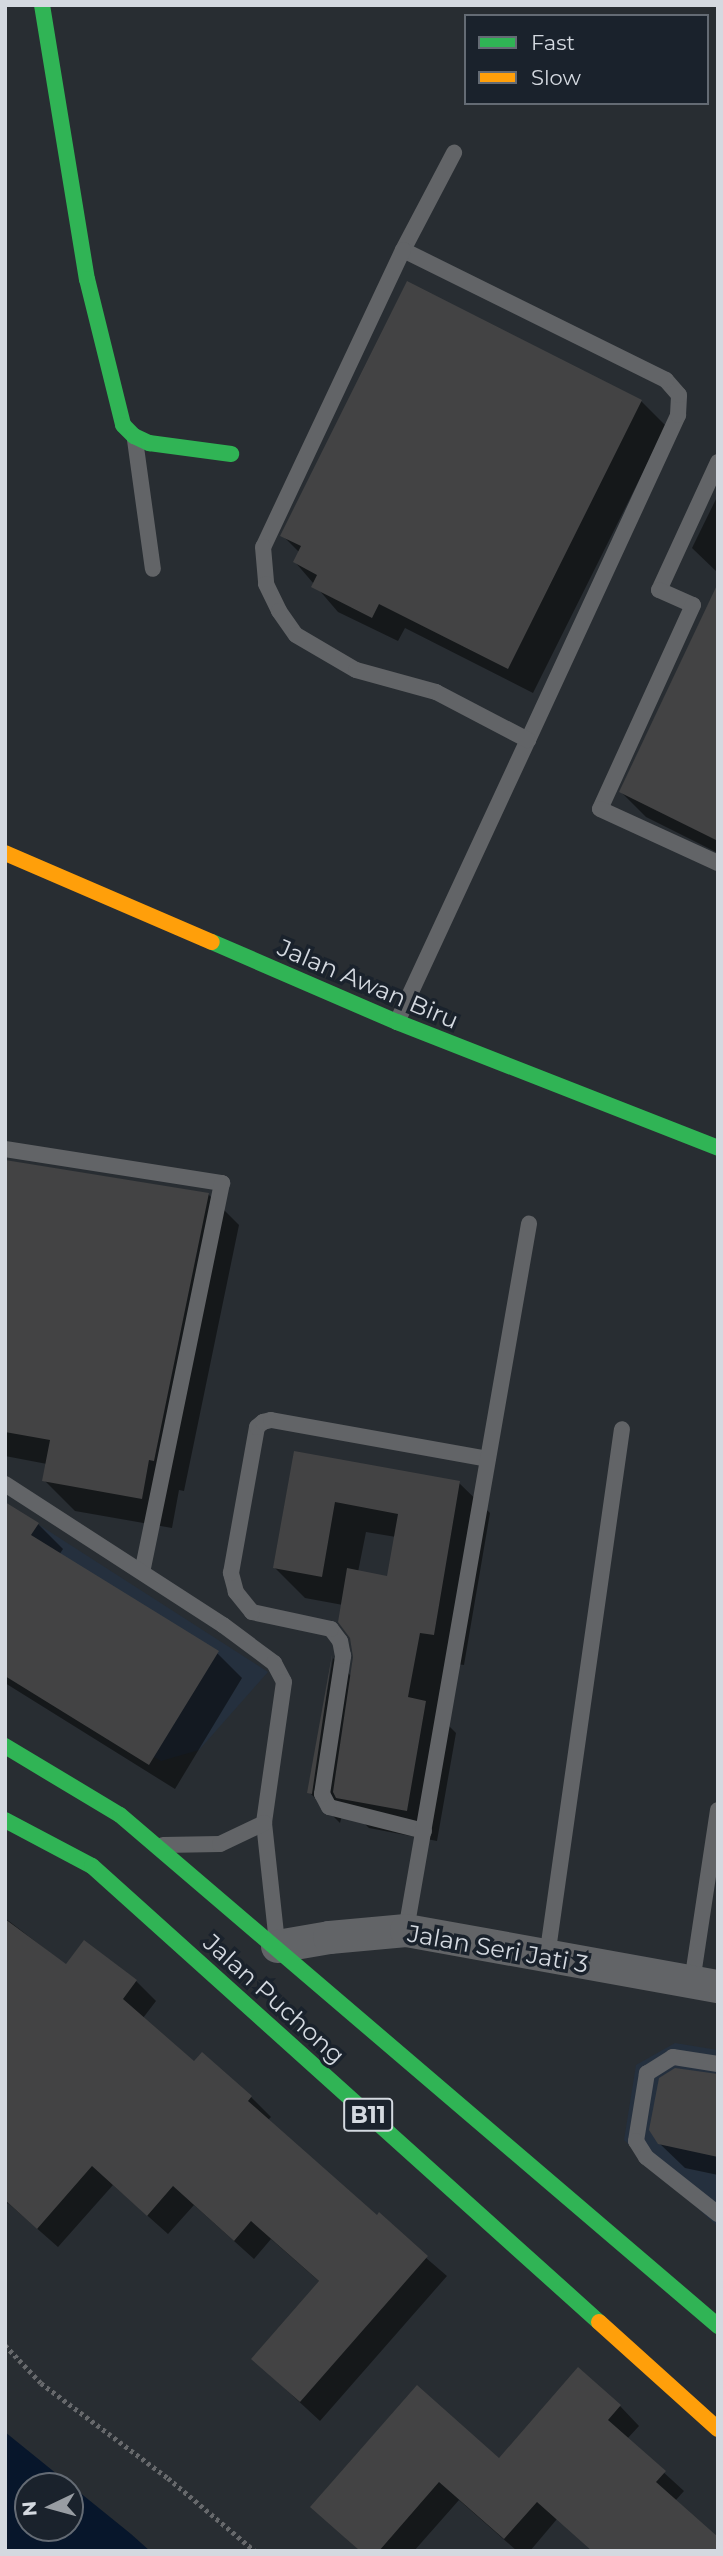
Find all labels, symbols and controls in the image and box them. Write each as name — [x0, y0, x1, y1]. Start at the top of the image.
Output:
legend — [464, 14, 709, 105]
text: Fast — [531, 30, 575, 55]
text: Slow — [531, 65, 581, 90]
street label: Jalan Awan Biru — [273, 933, 463, 1035]
street label: Jalan Seri Jati 3 — [405, 1919, 591, 1979]
street label: Jalan Puchong — [198, 1928, 350, 2070]
road number: B11 — [342, 2096, 394, 2134]
north arrow — [14, 2472, 84, 2542]
text: N — [17, 2500, 42, 2517]

